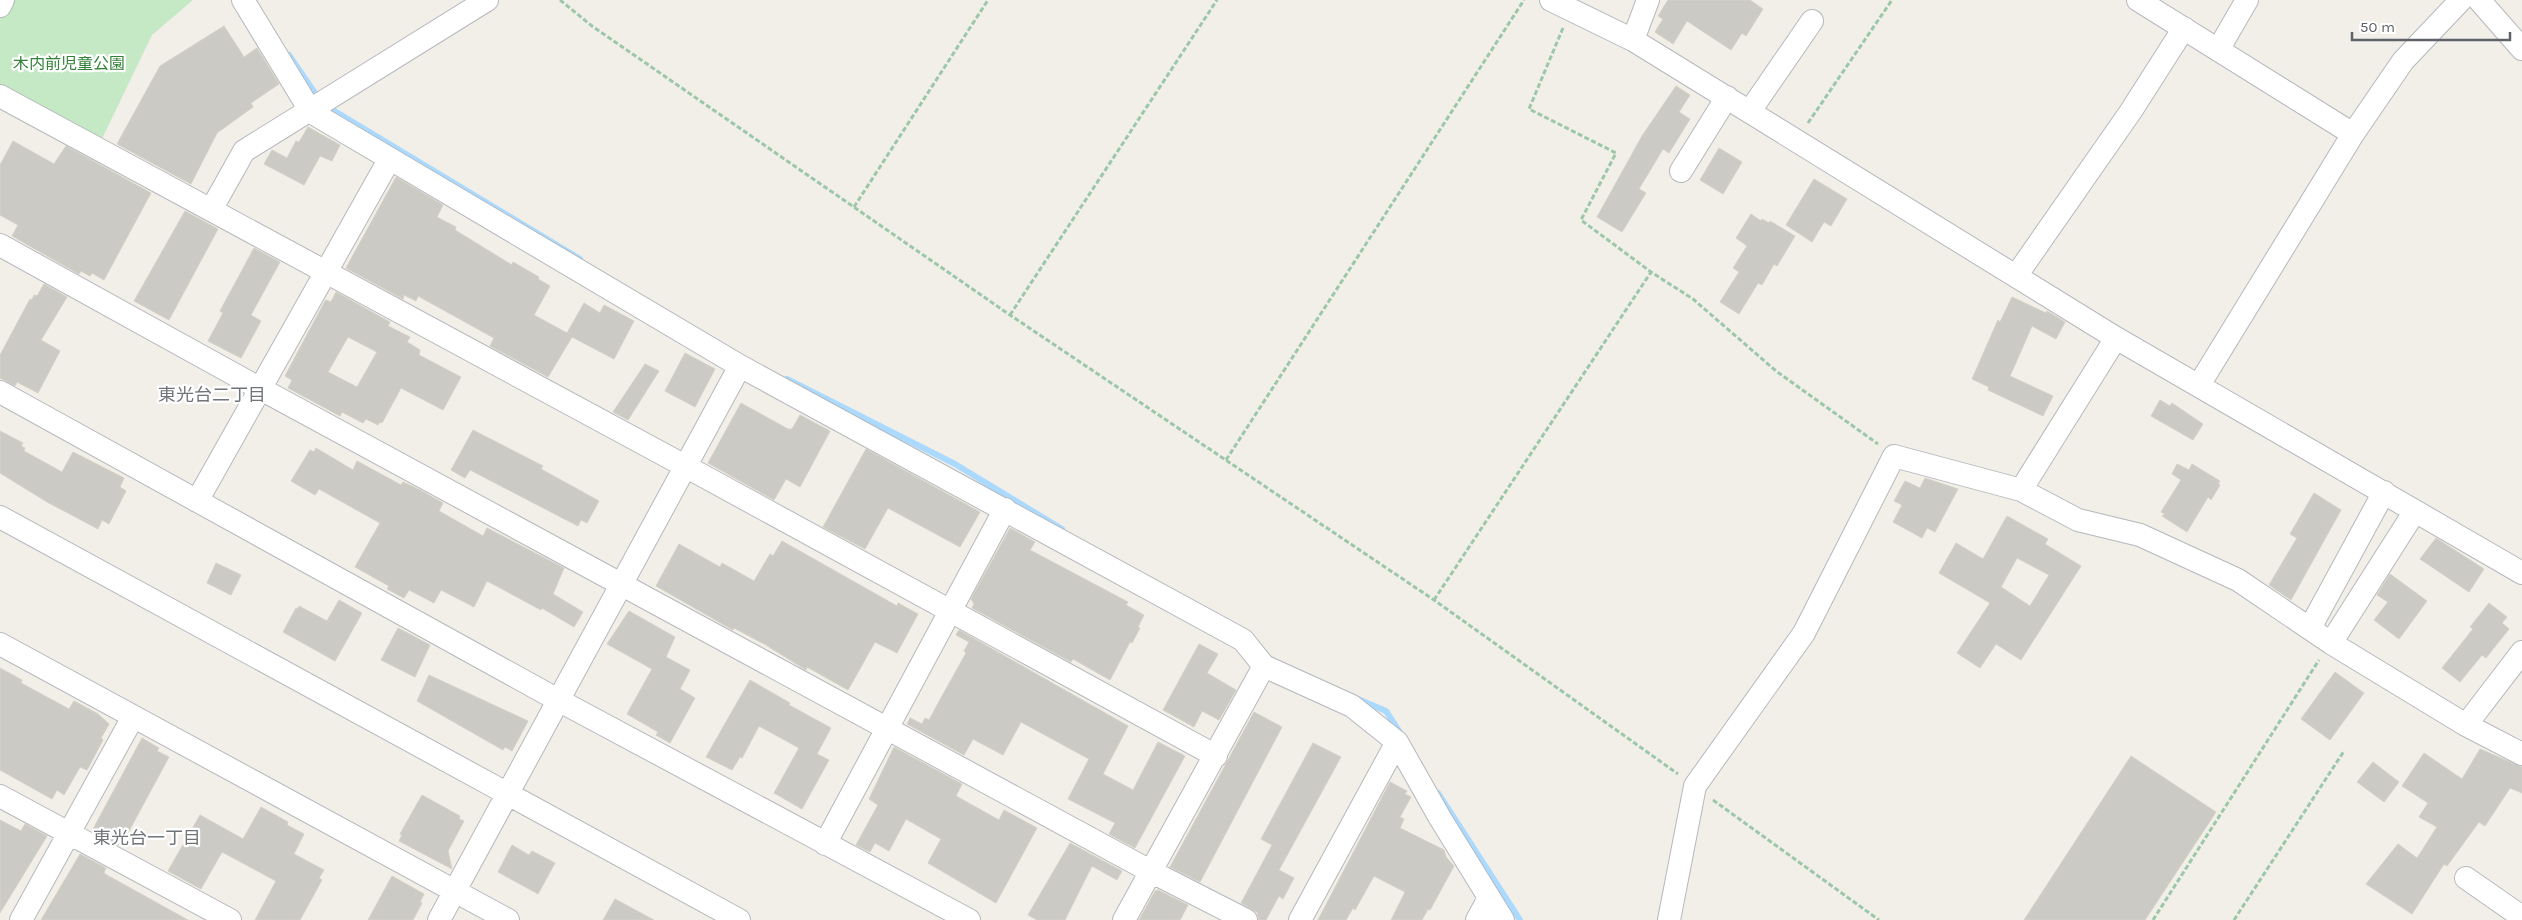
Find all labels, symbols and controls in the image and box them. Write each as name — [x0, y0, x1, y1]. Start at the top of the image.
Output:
scale bar — [2352, 10, 2510, 42]
text: 50 m — [2360, 18, 2395, 36]
park label: 木内前児童公園 — [13, 54, 125, 73]
district label: 東光台二丁目 — [158, 384, 266, 406]
district label: 東光台一丁目 — [93, 827, 201, 849]

